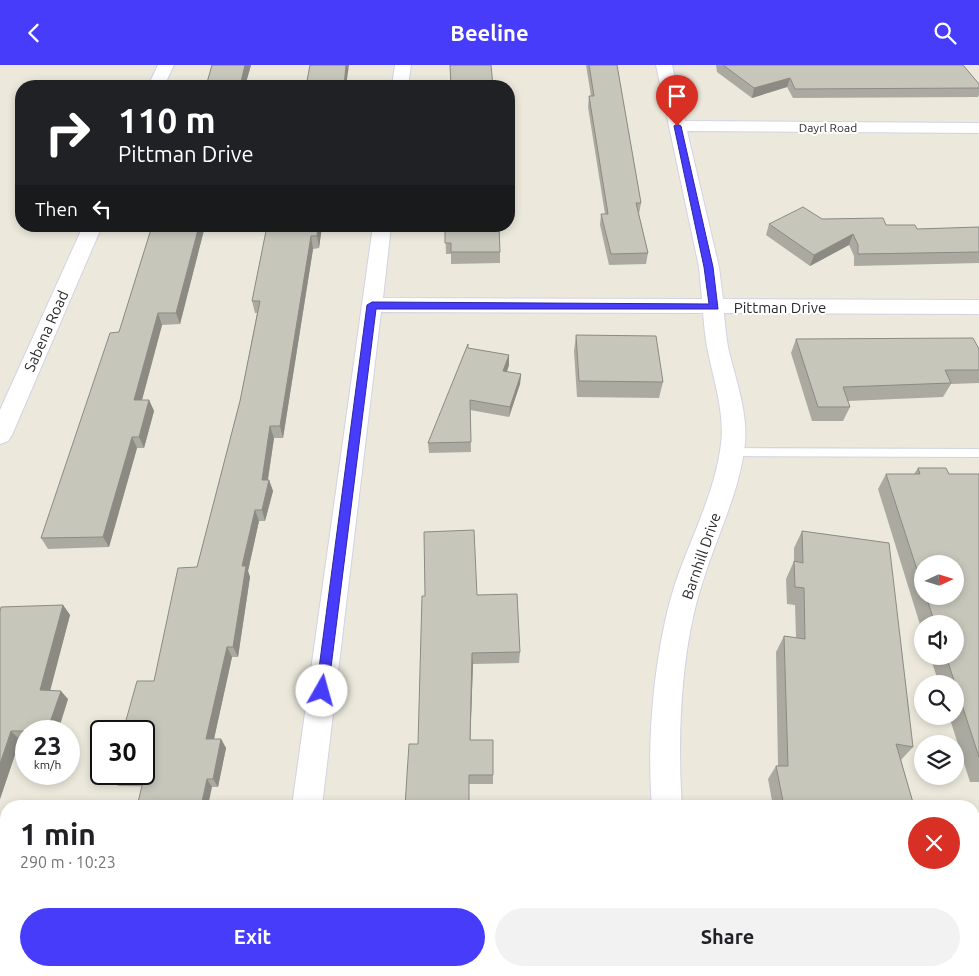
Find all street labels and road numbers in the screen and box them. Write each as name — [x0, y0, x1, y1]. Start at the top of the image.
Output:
street label: Dayrl Road — [799, 121, 857, 134]
street label: Sabena Road — [21, 288, 71, 374]
street label: Pittman Drive — [734, 299, 826, 316]
street label: Barnhill Drive — [678, 510, 724, 602]

